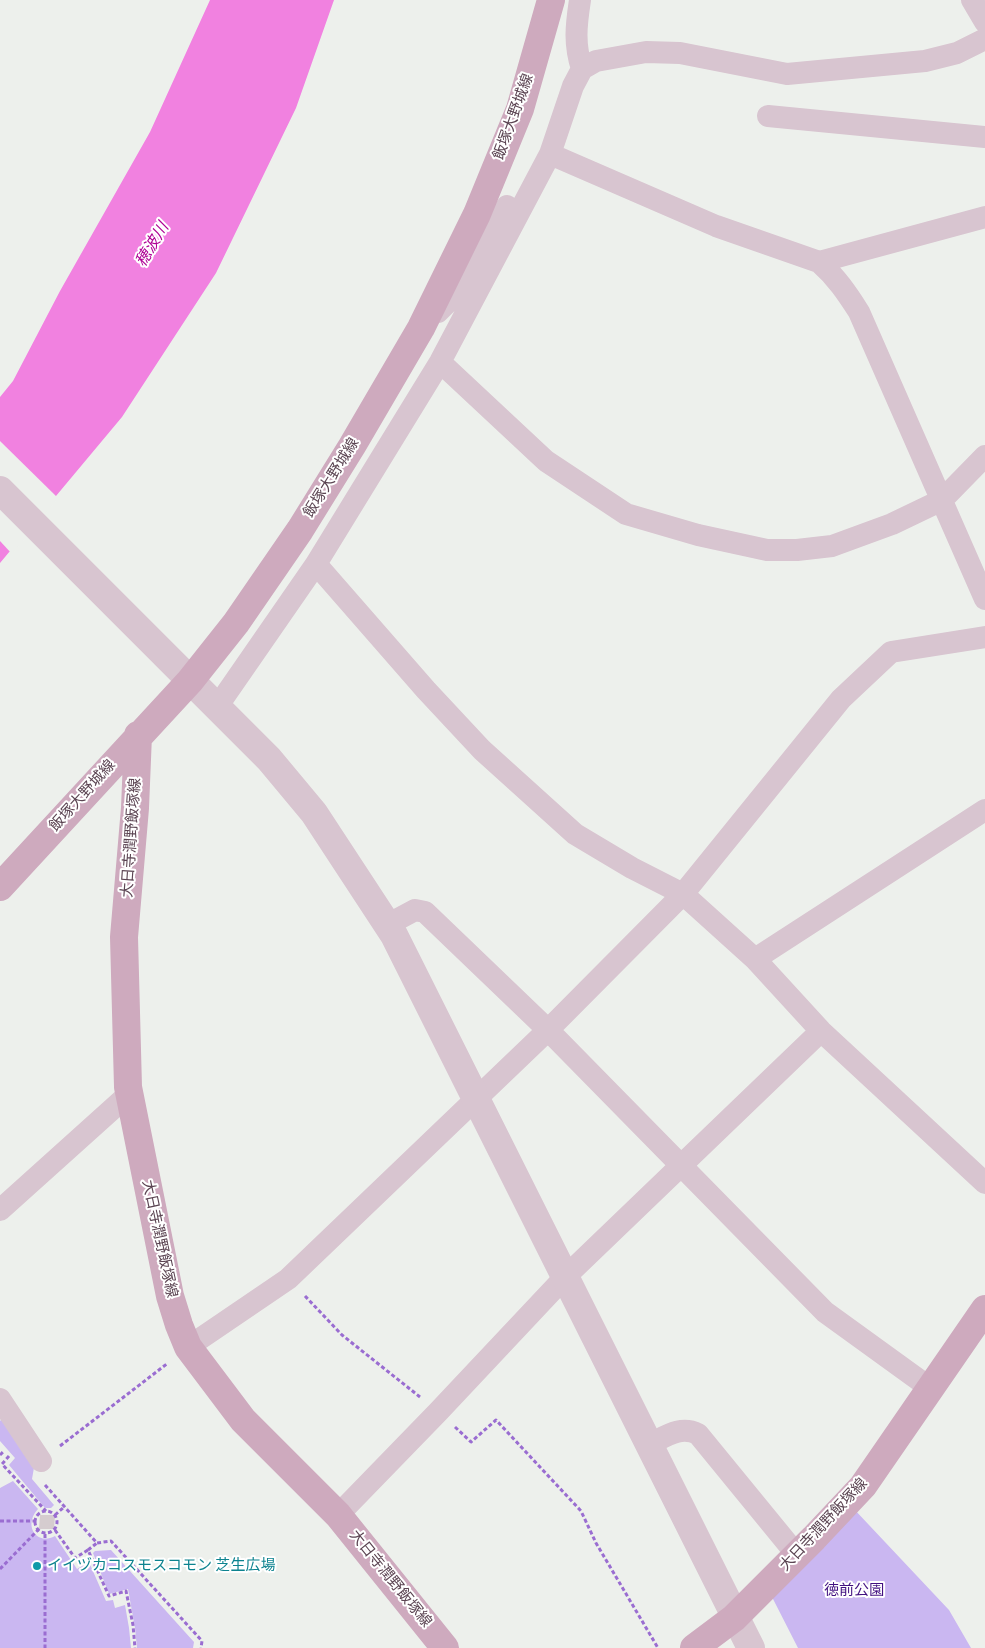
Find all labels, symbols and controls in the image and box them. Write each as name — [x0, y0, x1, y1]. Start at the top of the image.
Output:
street label: 飯塚大野城線 — [490, 72, 538, 162]
water label: 穂波川 — [132, 219, 174, 271]
street label: 飯塚大野城線 — [301, 435, 363, 521]
street label: 飯塚大野城線 — [46, 757, 120, 835]
street label: 大日寺潤野飯塚線 — [119, 778, 145, 898]
street label: 大日寺潤野飯塚線 — [138, 1178, 180, 1300]
street label: 大日寺潤野飯塚線 — [776, 1475, 872, 1575]
street label: 大日寺潤野飯塚線 — [345, 1527, 435, 1631]
place label: イイヅカコスモスコモン 芝生広場 — [47, 1557, 275, 1575]
marker: イイヅカコスモスコモン 芝生広場 — [31, 1560, 43, 1572]
park label: 徳前公園 — [824, 1582, 884, 1600]

